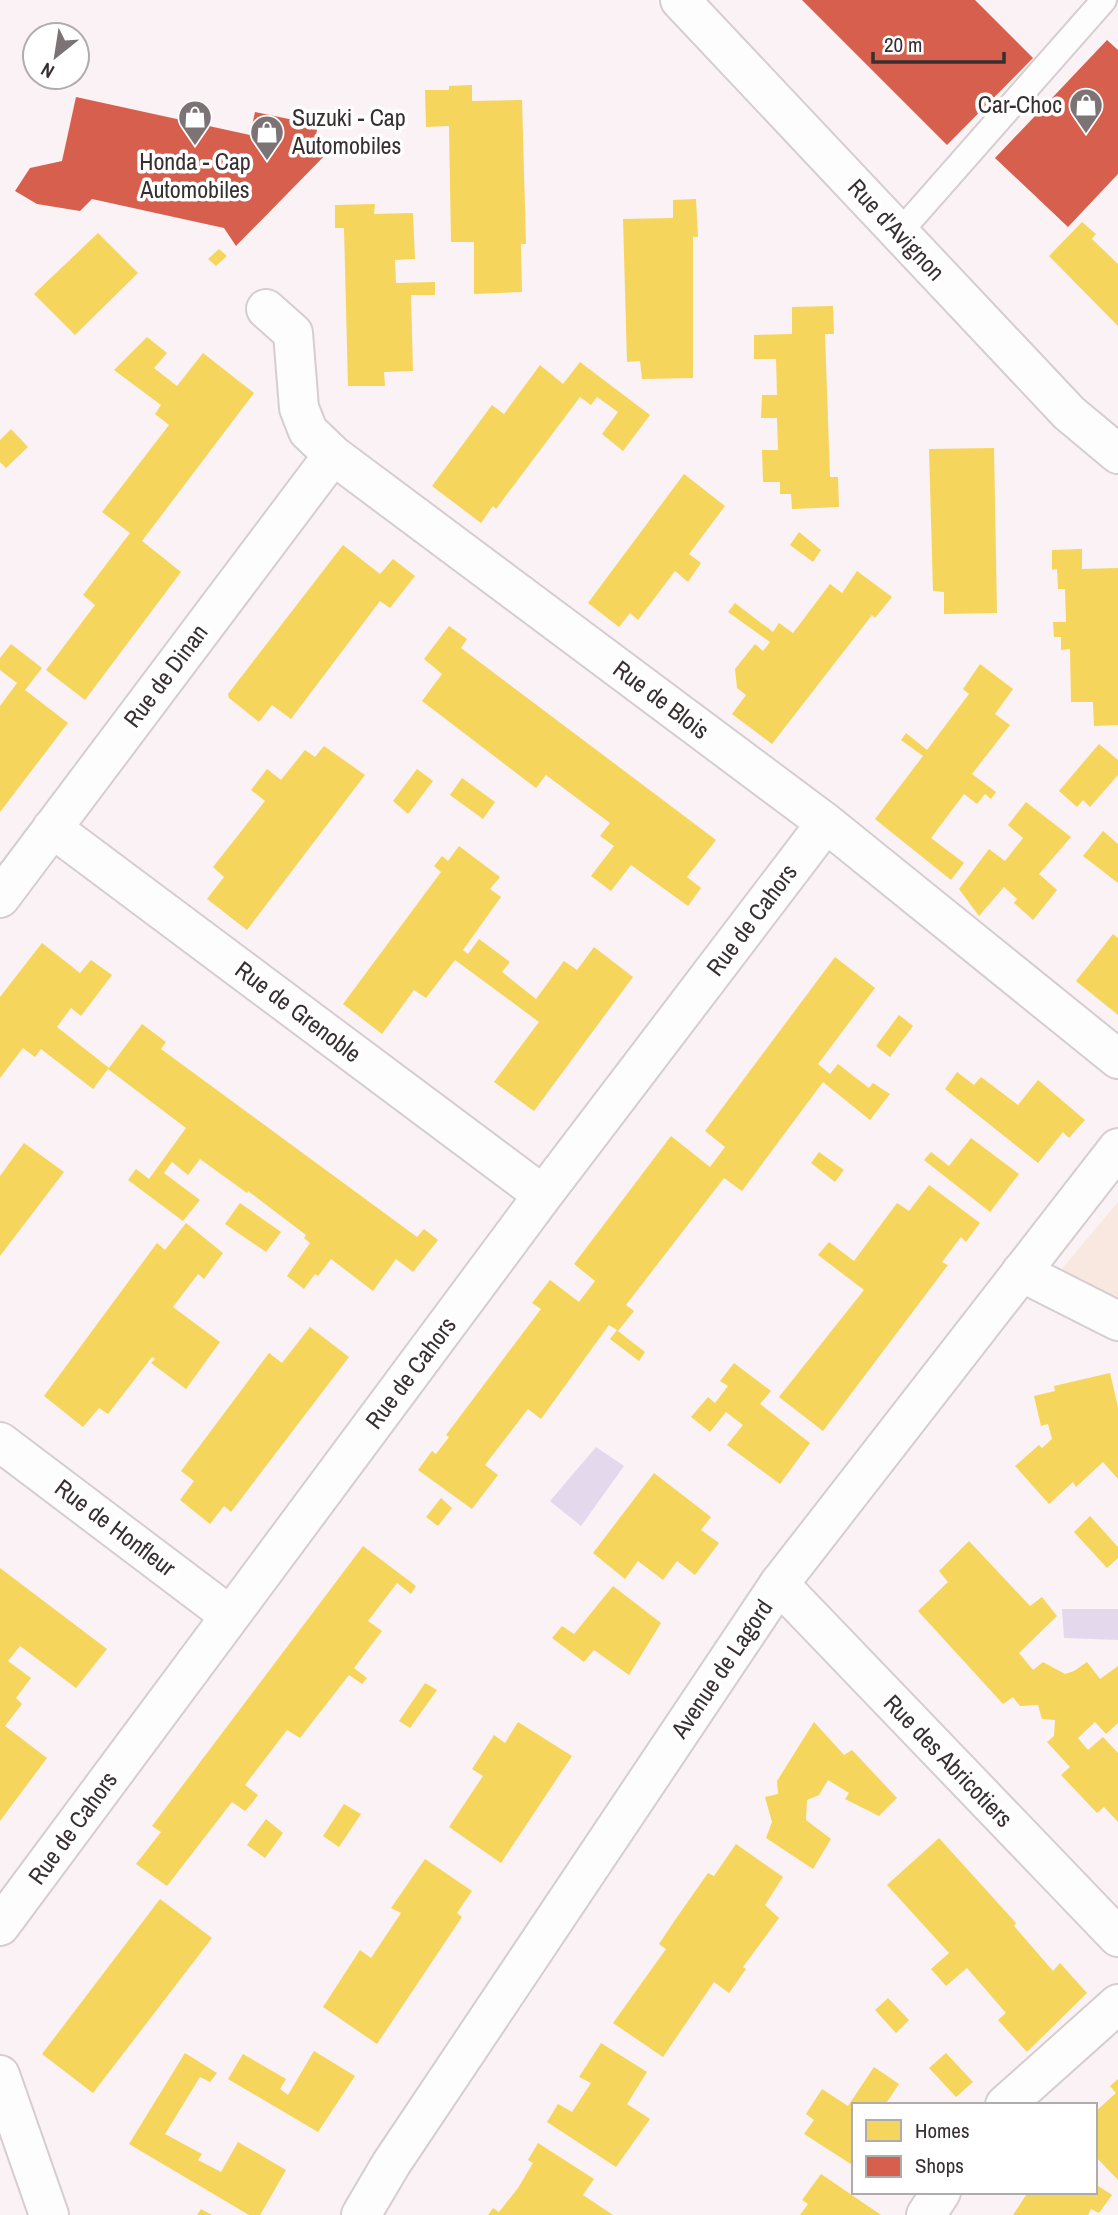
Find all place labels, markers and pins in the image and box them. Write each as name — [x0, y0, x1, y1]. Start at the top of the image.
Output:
shop icon: Car-Choc — [1067, 86, 1105, 135]
place label: Car-Choc — [978, 88, 1062, 120]
shop icon: Honda - Cap Automobiles — [176, 98, 214, 147]
place label: Suzuki - Cap Automobiles — [291, 101, 406, 161]
shop icon: Suzuki - Cap Automobiles — [248, 113, 286, 162]
place label: Honda - Cap Automobiles — [139, 145, 251, 205]

